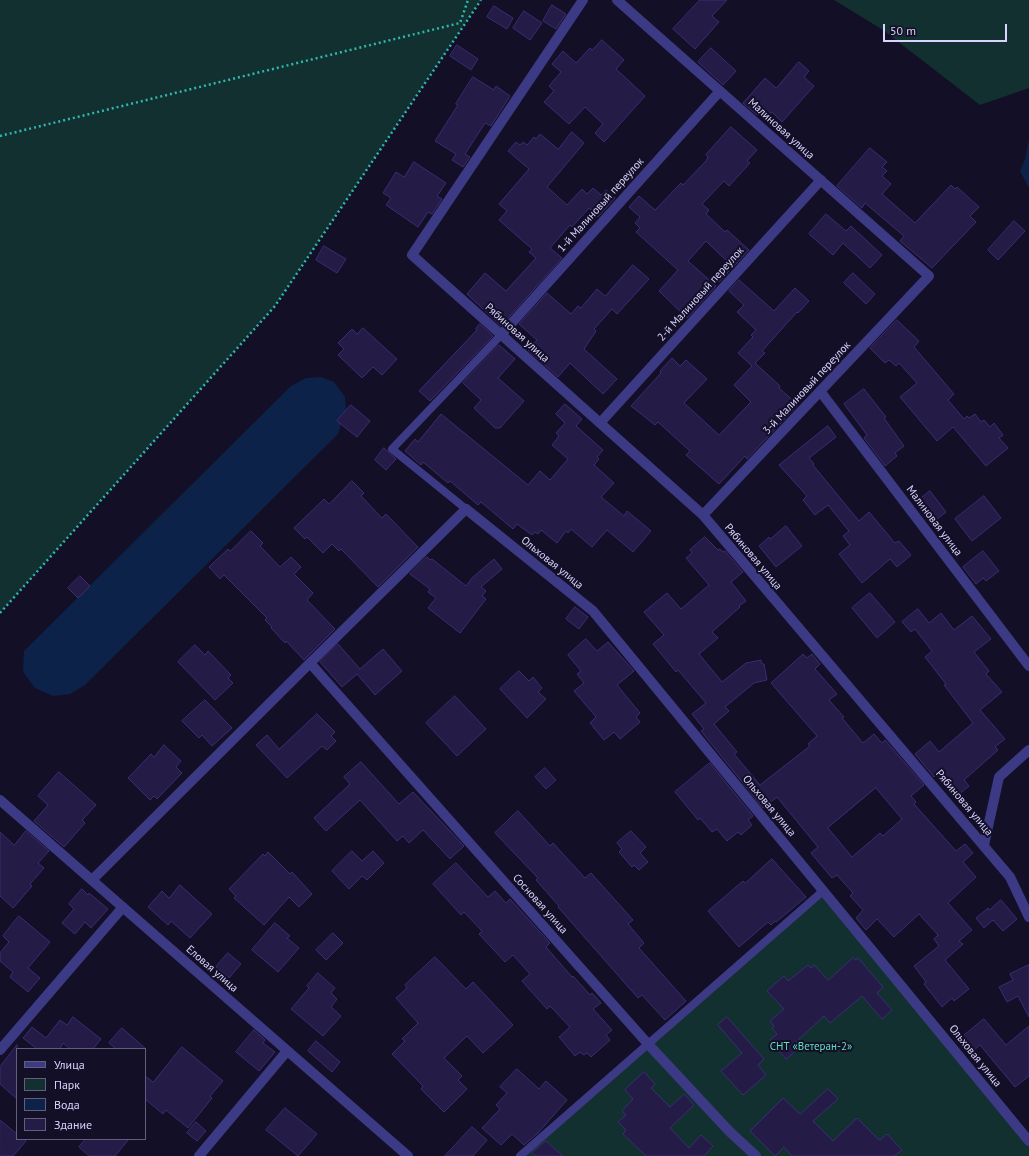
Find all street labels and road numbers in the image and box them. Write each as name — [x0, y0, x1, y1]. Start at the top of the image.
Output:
street label: Малиновая улица — [745, 96, 817, 162]
street label: 1-й Малиновый переулок — [555, 155, 647, 255]
street label: 2-й Малиновый переулок — [655, 244, 747, 344]
street label: Рябиновая улица — [482, 301, 552, 365]
street label: 3-й Малиновый переулок — [760, 339, 854, 437]
street label: Малиновая улица — [903, 483, 965, 559]
street label: Рябиновая улица — [722, 521, 784, 593]
street label: Ольховая улица — [518, 534, 586, 592]
street label: Рябиновая улица — [933, 767, 995, 839]
street label: Ольховая улица — [740, 773, 798, 839]
street label: Сосновая улица — [510, 871, 570, 937]
street label: Еловая улица — [183, 943, 241, 995]
street label: Ольховая улица — [946, 1022, 1004, 1090]

